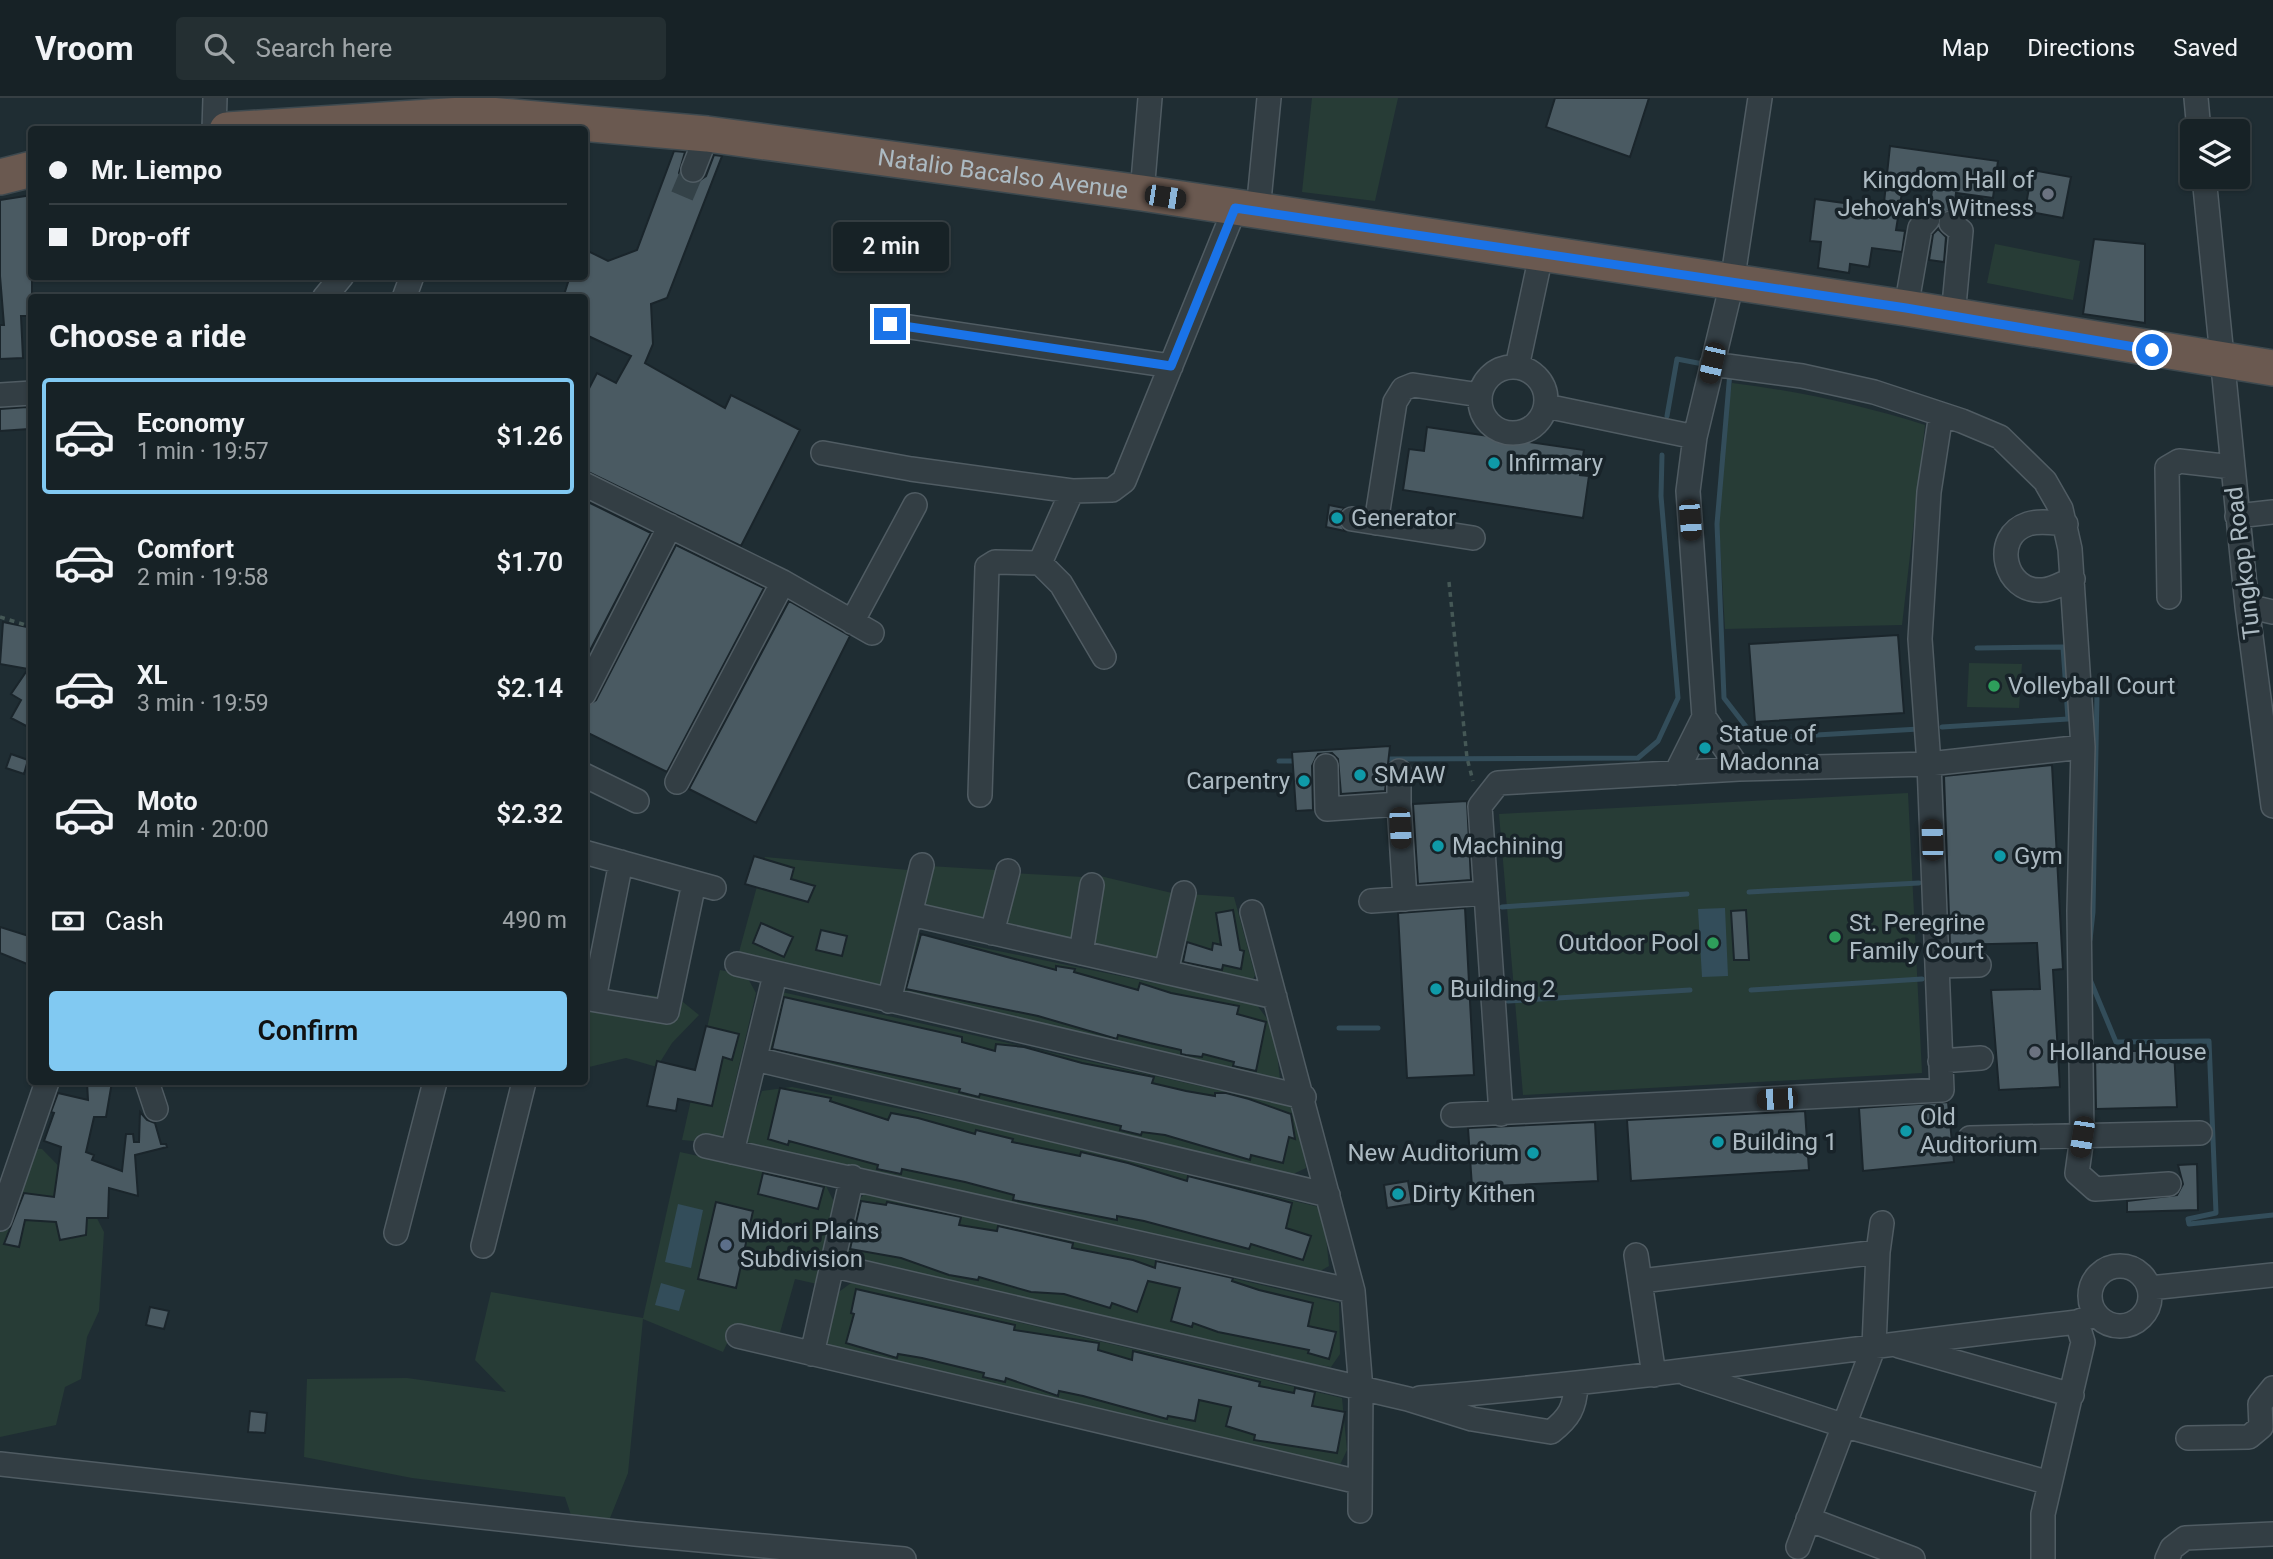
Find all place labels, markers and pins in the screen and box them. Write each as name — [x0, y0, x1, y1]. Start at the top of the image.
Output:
place label: Kingdom Hall of Jehovah's Witness — [1837, 166, 2035, 222]
marker: Kingdom Hall of Jehovah's Witness — [2040, 186, 2056, 202]
place label: Infirmary — [1508, 449, 1604, 477]
marker: Infirmary — [1486, 455, 1502, 471]
place label: Generator — [1351, 504, 1456, 532]
marker: Generator — [1329, 510, 1345, 526]
place label: Volleyball Court — [2008, 672, 2175, 700]
marker: Volleyball Court — [1986, 678, 2002, 694]
place label: Statue of Madonna — [1719, 720, 1820, 776]
marker: Statue of Madonna — [1697, 740, 1713, 756]
place label: SMAW — [1374, 761, 1446, 789]
place label: Carpentry — [1186, 767, 1291, 795]
marker: SMAW — [1352, 767, 1368, 783]
marker: Carpentry — [1296, 773, 1312, 789]
place label: Machining — [1452, 832, 1563, 860]
marker: Machining — [1430, 838, 1446, 854]
place label: Gym — [2014, 842, 2063, 870]
marker: Gym — [1992, 848, 2008, 864]
place label: St. Peregrine Family Court — [1849, 909, 1985, 965]
place label: Outdoor Pool — [1558, 929, 1699, 957]
marker: St. Peregrine Family Court — [1827, 929, 1843, 945]
marker: Outdoor Pool — [1705, 935, 1721, 951]
place label: Building 2 — [1450, 975, 1555, 1003]
marker: Building 2 — [1428, 981, 1444, 997]
place label: Holland House — [2049, 1038, 2206, 1066]
marker: Holland House — [2027, 1044, 2043, 1060]
place label: Old Auditorium — [1920, 1103, 2038, 1159]
marker: Old Auditorium — [1898, 1123, 1914, 1139]
place label: Building 1 — [1732, 1128, 1837, 1156]
marker: Building 1 — [1710, 1134, 1726, 1150]
place label: New Auditorium — [1347, 1139, 1519, 1167]
marker: New Auditorium — [1525, 1145, 1541, 1161]
place label: Dirty Kithen — [1412, 1180, 1535, 1208]
marker: Dirty Kithen — [1390, 1186, 1406, 1202]
place label: Midori Plains Subdivision — [740, 1217, 879, 1273]
marker: Midori Plains Subdivision — [718, 1237, 734, 1253]

